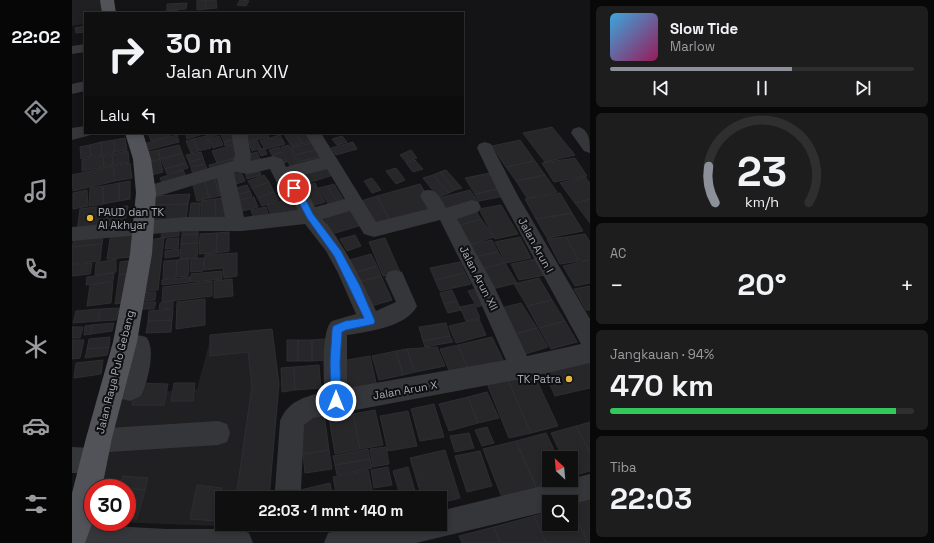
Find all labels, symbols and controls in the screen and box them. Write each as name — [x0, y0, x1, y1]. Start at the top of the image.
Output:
text: Slow Tide — [670, 19, 738, 38]
text: 22:02 — [11, 25, 61, 48]
text: 30 m — [166, 25, 232, 61]
icon: right — [100, 28, 152, 80]
text: Marlow — [670, 38, 715, 55]
text: Jalan Arun XIV — [166, 60, 289, 83]
icon: previous — [650, 77, 672, 99]
icon: pause — [751, 77, 773, 99]
icon: next — [852, 77, 874, 99]
icon: directions — [22, 98, 50, 126]
icon: left — [138, 104, 160, 126]
text: Lalu — [100, 106, 130, 125]
text: 23 — [737, 145, 787, 198]
pin — [277, 171, 311, 205]
icon: music — [22, 177, 50, 205]
icon: arrive — [283, 177, 305, 199]
text: km/h — [745, 192, 779, 210]
place label: PAUD dan TK Al Akhyar — [98, 205, 164, 232]
marker: PAUD dan TK Al Akhyar — [85, 213, 95, 223]
street label: Jalan Arun I — [515, 215, 557, 275]
street label: Jalan Arun XII — [457, 243, 501, 313]
text: AC — [610, 245, 626, 262]
icon: phone — [22, 255, 50, 283]
text: 20° — [737, 265, 787, 304]
text: − — [610, 271, 624, 299]
text: + — [900, 271, 914, 299]
street label: Jalan Raya Pulo Gebang — [93, 309, 137, 435]
icon: climate — [22, 333, 50, 361]
text: Jangkauan · 94% — [610, 346, 714, 363]
text: 470 km — [610, 366, 714, 405]
place label: TK Patra — [517, 372, 562, 386]
marker: TK Patra — [564, 374, 574, 384]
street label: Jalan Arun X — [372, 377, 438, 403]
position arrow — [315, 380, 357, 422]
icon: car — [22, 412, 50, 440]
north arrow — [542, 451, 578, 487]
map controls — [542, 451, 578, 531]
text: Tiba — [610, 459, 637, 476]
speed limit sign: 30 — [84, 479, 136, 531]
text: 22:03 — [610, 479, 692, 518]
icon: filters — [22, 490, 50, 518]
button: search — [542, 495, 578, 531]
text: 22:03 · 1 mnt · 140 m — [259, 501, 403, 520]

